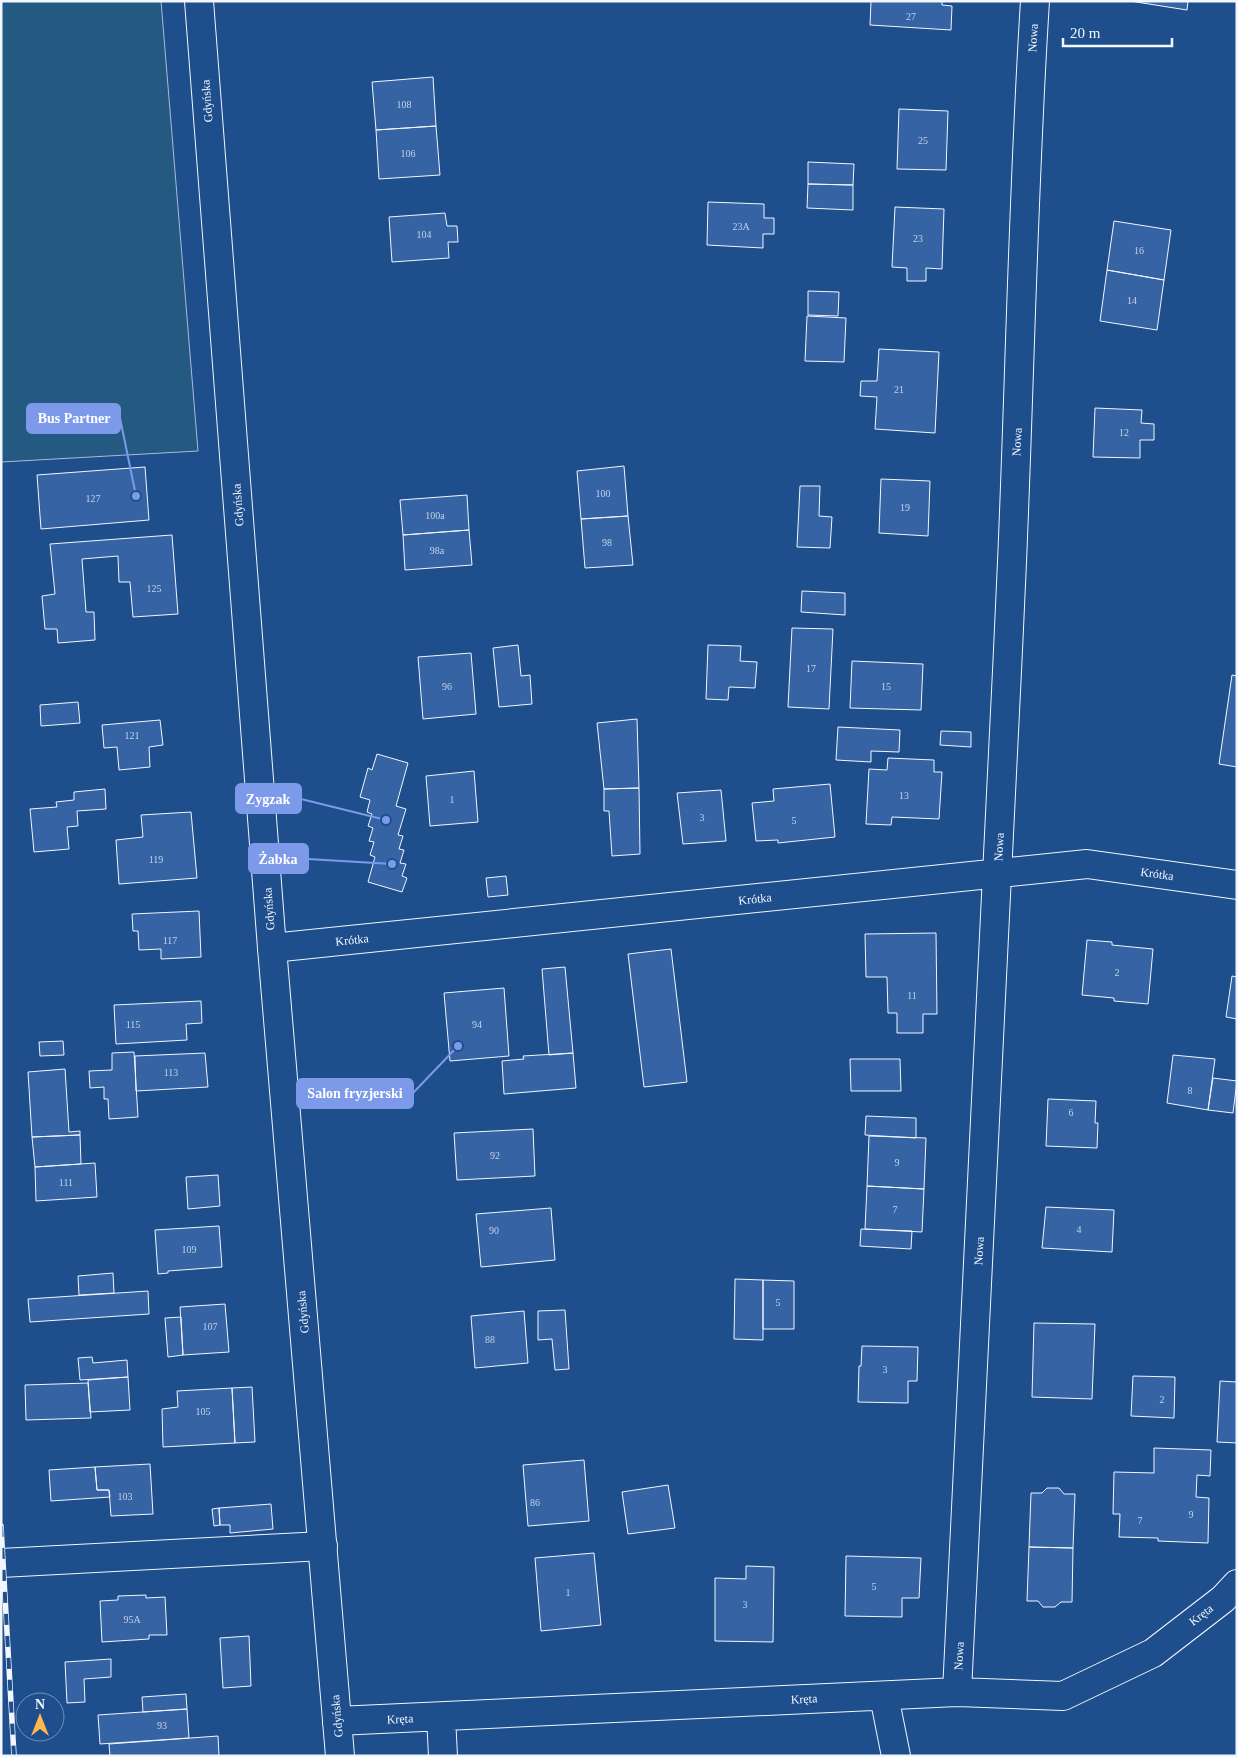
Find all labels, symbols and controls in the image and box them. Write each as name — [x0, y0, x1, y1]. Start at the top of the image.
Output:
house number: 27 — [906, 11, 916, 22]
scale bar — [1063, 15, 1172, 47]
street label: Nowa — [1025, 23, 1041, 53]
text: 20 m — [1070, 25, 1101, 41]
street label: Gdyńska — [198, 79, 215, 123]
house number: 108 — [397, 99, 412, 110]
house number: 25 — [918, 135, 928, 146]
house number: 106 — [401, 148, 416, 159]
house number: 23A — [732, 221, 750, 232]
house number: 104 — [417, 229, 432, 240]
house number: 23 — [913, 233, 923, 244]
house number: 16 — [1134, 245, 1144, 256]
house number: 14 — [1127, 295, 1137, 306]
house number: 21 — [894, 384, 904, 395]
callout: Bus Partner — [27, 404, 120, 433]
text: Bus Partner — [38, 411, 110, 426]
street label: Nowa — [1009, 427, 1025, 457]
house number: 12 — [1119, 427, 1129, 438]
street label: Gdyńska — [229, 483, 246, 527]
house number: 100 — [596, 488, 611, 499]
house number: 127 — [86, 493, 101, 504]
house number: 19 — [900, 502, 910, 513]
house number: 100a — [425, 510, 445, 521]
house number: 98 — [602, 537, 612, 548]
house number: 98a — [430, 545, 445, 556]
house number: 125 — [147, 583, 162, 594]
house number: 17 — [806, 663, 816, 674]
house number: 96 — [442, 681, 452, 692]
house number: 15 — [881, 681, 891, 692]
house number: 121 — [125, 730, 140, 741]
callout: Zygzak — [236, 784, 301, 813]
house number: 13 — [899, 790, 909, 801]
text: Zygzak — [246, 792, 290, 807]
house number: 1 — [450, 794, 455, 805]
house number: 3 — [700, 812, 705, 823]
house number: 5 — [792, 815, 797, 826]
street label: Nowa — [991, 832, 1007, 862]
callout: Żabka — [249, 844, 308, 873]
text: Żabka — [259, 851, 297, 867]
house number: 119 — [149, 854, 163, 865]
street label: Krótka — [1140, 865, 1175, 883]
street label: Gdyńska — [260, 887, 277, 931]
street label: Krótka — [738, 890, 773, 908]
street label: Krótka — [335, 931, 370, 949]
house number: 117 — [163, 935, 177, 946]
house number: 2 — [1115, 967, 1120, 978]
house number: 11 — [907, 990, 917, 1001]
house number: 115 — [126, 1019, 140, 1030]
house number: 94 — [472, 1019, 482, 1030]
house number: 113 — [164, 1067, 178, 1078]
callout: Salon fryzjerski — [297, 1079, 413, 1108]
house number: 8 — [1188, 1085, 1193, 1096]
text: Salon fryzjerski — [307, 1086, 403, 1101]
house number: 6 — [1069, 1107, 1074, 1118]
house number: 92 — [490, 1150, 500, 1161]
house number: 9 — [895, 1157, 900, 1168]
house number: 111 — [59, 1177, 73, 1188]
house number: 7 — [893, 1204, 898, 1215]
house number: 4 — [1077, 1224, 1082, 1235]
house number: 90 — [489, 1225, 499, 1236]
street label: Nowa — [971, 1236, 987, 1266]
house number: 109 — [182, 1244, 197, 1255]
street label: Gdyńska — [294, 1289, 312, 1334]
house number: 5 — [776, 1297, 781, 1308]
house number: 107 — [203, 1321, 218, 1332]
house number: 88 — [485, 1334, 495, 1345]
house number: 3 — [883, 1364, 888, 1375]
house number: 2 — [1160, 1394, 1165, 1405]
house number: 105 — [196, 1406, 211, 1417]
house number: 103 — [118, 1491, 133, 1502]
house number: 86 — [530, 1497, 540, 1508]
house number: 9 — [1189, 1509, 1194, 1520]
house number: 7 — [1138, 1515, 1143, 1526]
house number: 5 — [872, 1581, 877, 1592]
house number: 1 — [566, 1587, 571, 1598]
house number: 3 — [743, 1599, 748, 1610]
street label: Kręta — [1186, 1601, 1216, 1629]
house number: 95A — [123, 1614, 141, 1625]
street label: Nowa — [951, 1641, 967, 1671]
street label: Kręta — [790, 1691, 818, 1707]
north arrow — [15, 1692, 65, 1742]
street label: Gdyńska — [328, 1693, 346, 1738]
text: N — [35, 1697, 45, 1712]
street label: Kręta — [386, 1711, 414, 1727]
house number: 93 — [157, 1720, 167, 1731]

